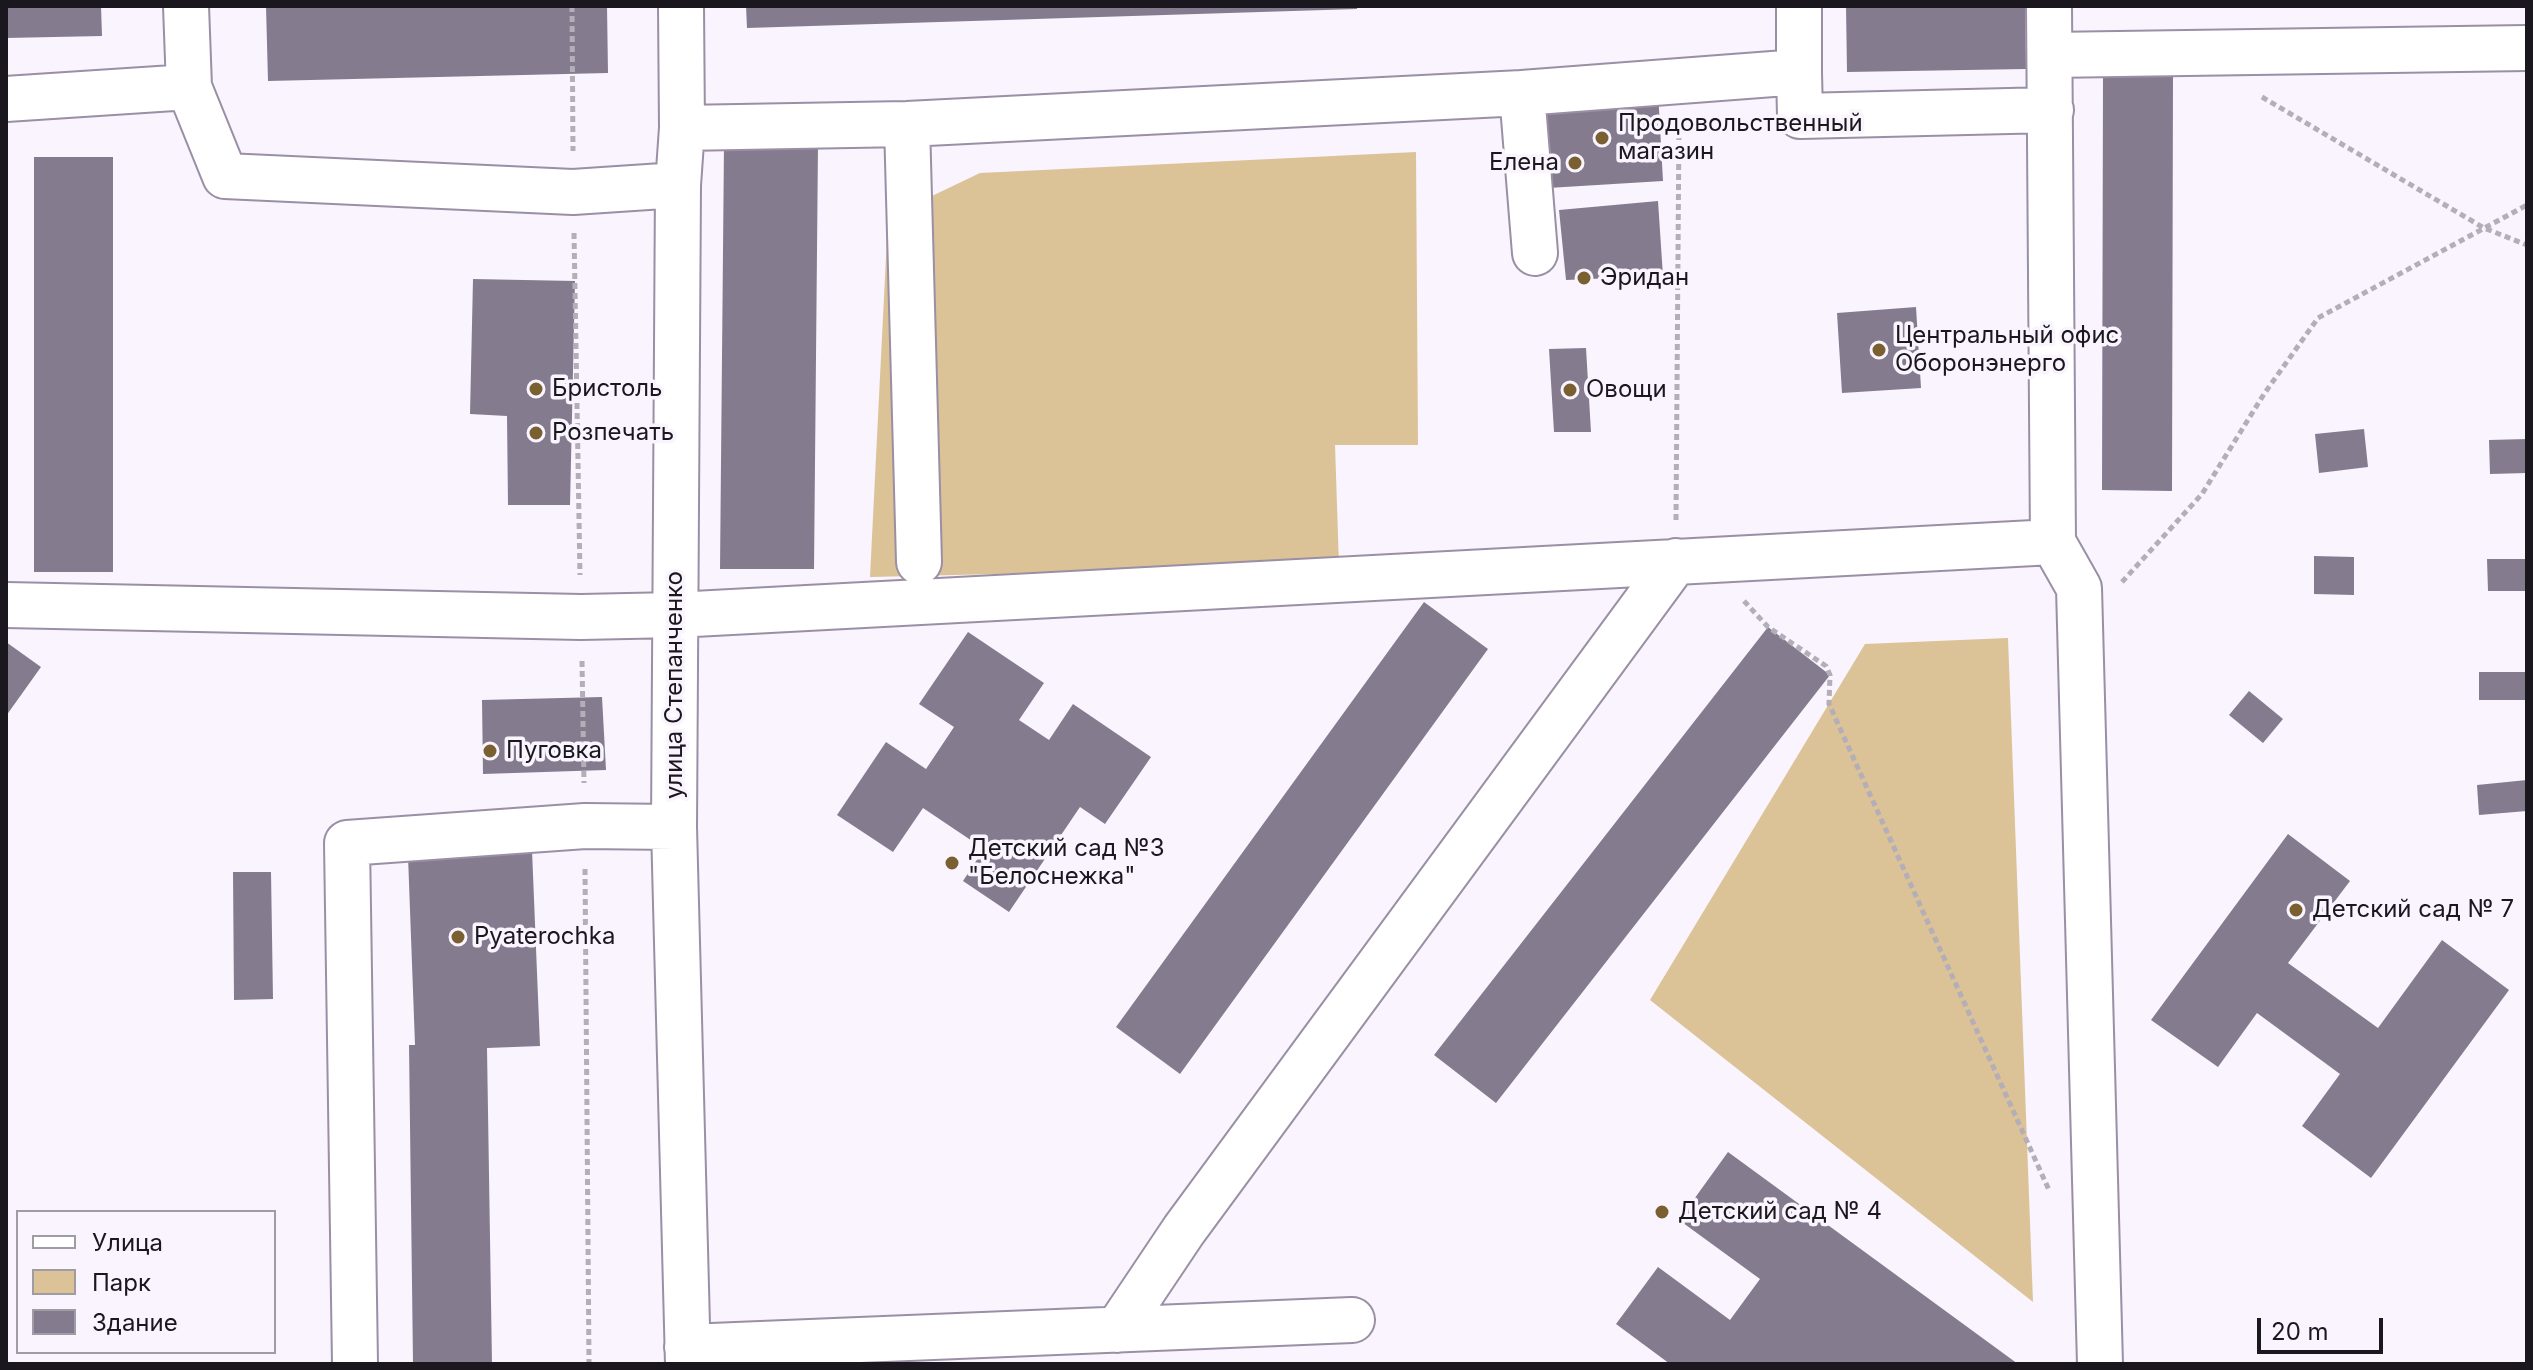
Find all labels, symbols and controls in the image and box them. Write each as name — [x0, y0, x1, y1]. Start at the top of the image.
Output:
place label: Продовольственный магазин — [1618, 110, 1863, 166]
marker: Продовольственный магазин — [1593, 129, 1611, 147]
place label: Елена — [1489, 149, 1559, 177]
marker: Елена — [1566, 154, 1584, 172]
place label: Эридан — [1600, 264, 1689, 292]
marker: Эридан — [1575, 269, 1593, 287]
place label: Центральный офис Оборонэнерго — [1895, 322, 2119, 378]
marker: Центральный офис Оборонэнерго — [1870, 341, 1888, 359]
place label: Бристоль — [552, 375, 662, 403]
place label: Овощи — [1586, 376, 1667, 404]
marker: Бристоль — [527, 380, 545, 398]
marker: Овощи — [1561, 381, 1579, 399]
place label: Розпечать — [552, 419, 674, 447]
marker: Розпечать — [527, 424, 545, 442]
street label: улица Степанченко — [661, 571, 689, 799]
place label: Пуговка — [506, 737, 602, 765]
marker: Пуговка — [481, 742, 499, 760]
place label: Детский сад №3 "Белоснежка" — [968, 835, 1165, 891]
marker: Детский сад №3 "Белоснежка" — [943, 854, 961, 872]
place label: Детский сад № 7 — [2312, 896, 2514, 924]
marker: Детский сад № 7 — [2287, 901, 2305, 919]
place label: Pyaterochka — [474, 923, 615, 951]
marker: Pyaterochka — [449, 928, 467, 946]
place label: Детский сад № 4 — [1678, 1198, 1882, 1226]
marker: Детский сад № 4 — [1653, 1203, 1671, 1221]
legend — [16, 1210, 276, 1354]
text: Улица — [92, 1228, 163, 1257]
text: Парк — [92, 1268, 151, 1297]
scale bar — [2261, 1302, 2387, 1352]
text: Здание — [92, 1308, 178, 1337]
text: 20 m — [2271, 1317, 2329, 1346]

